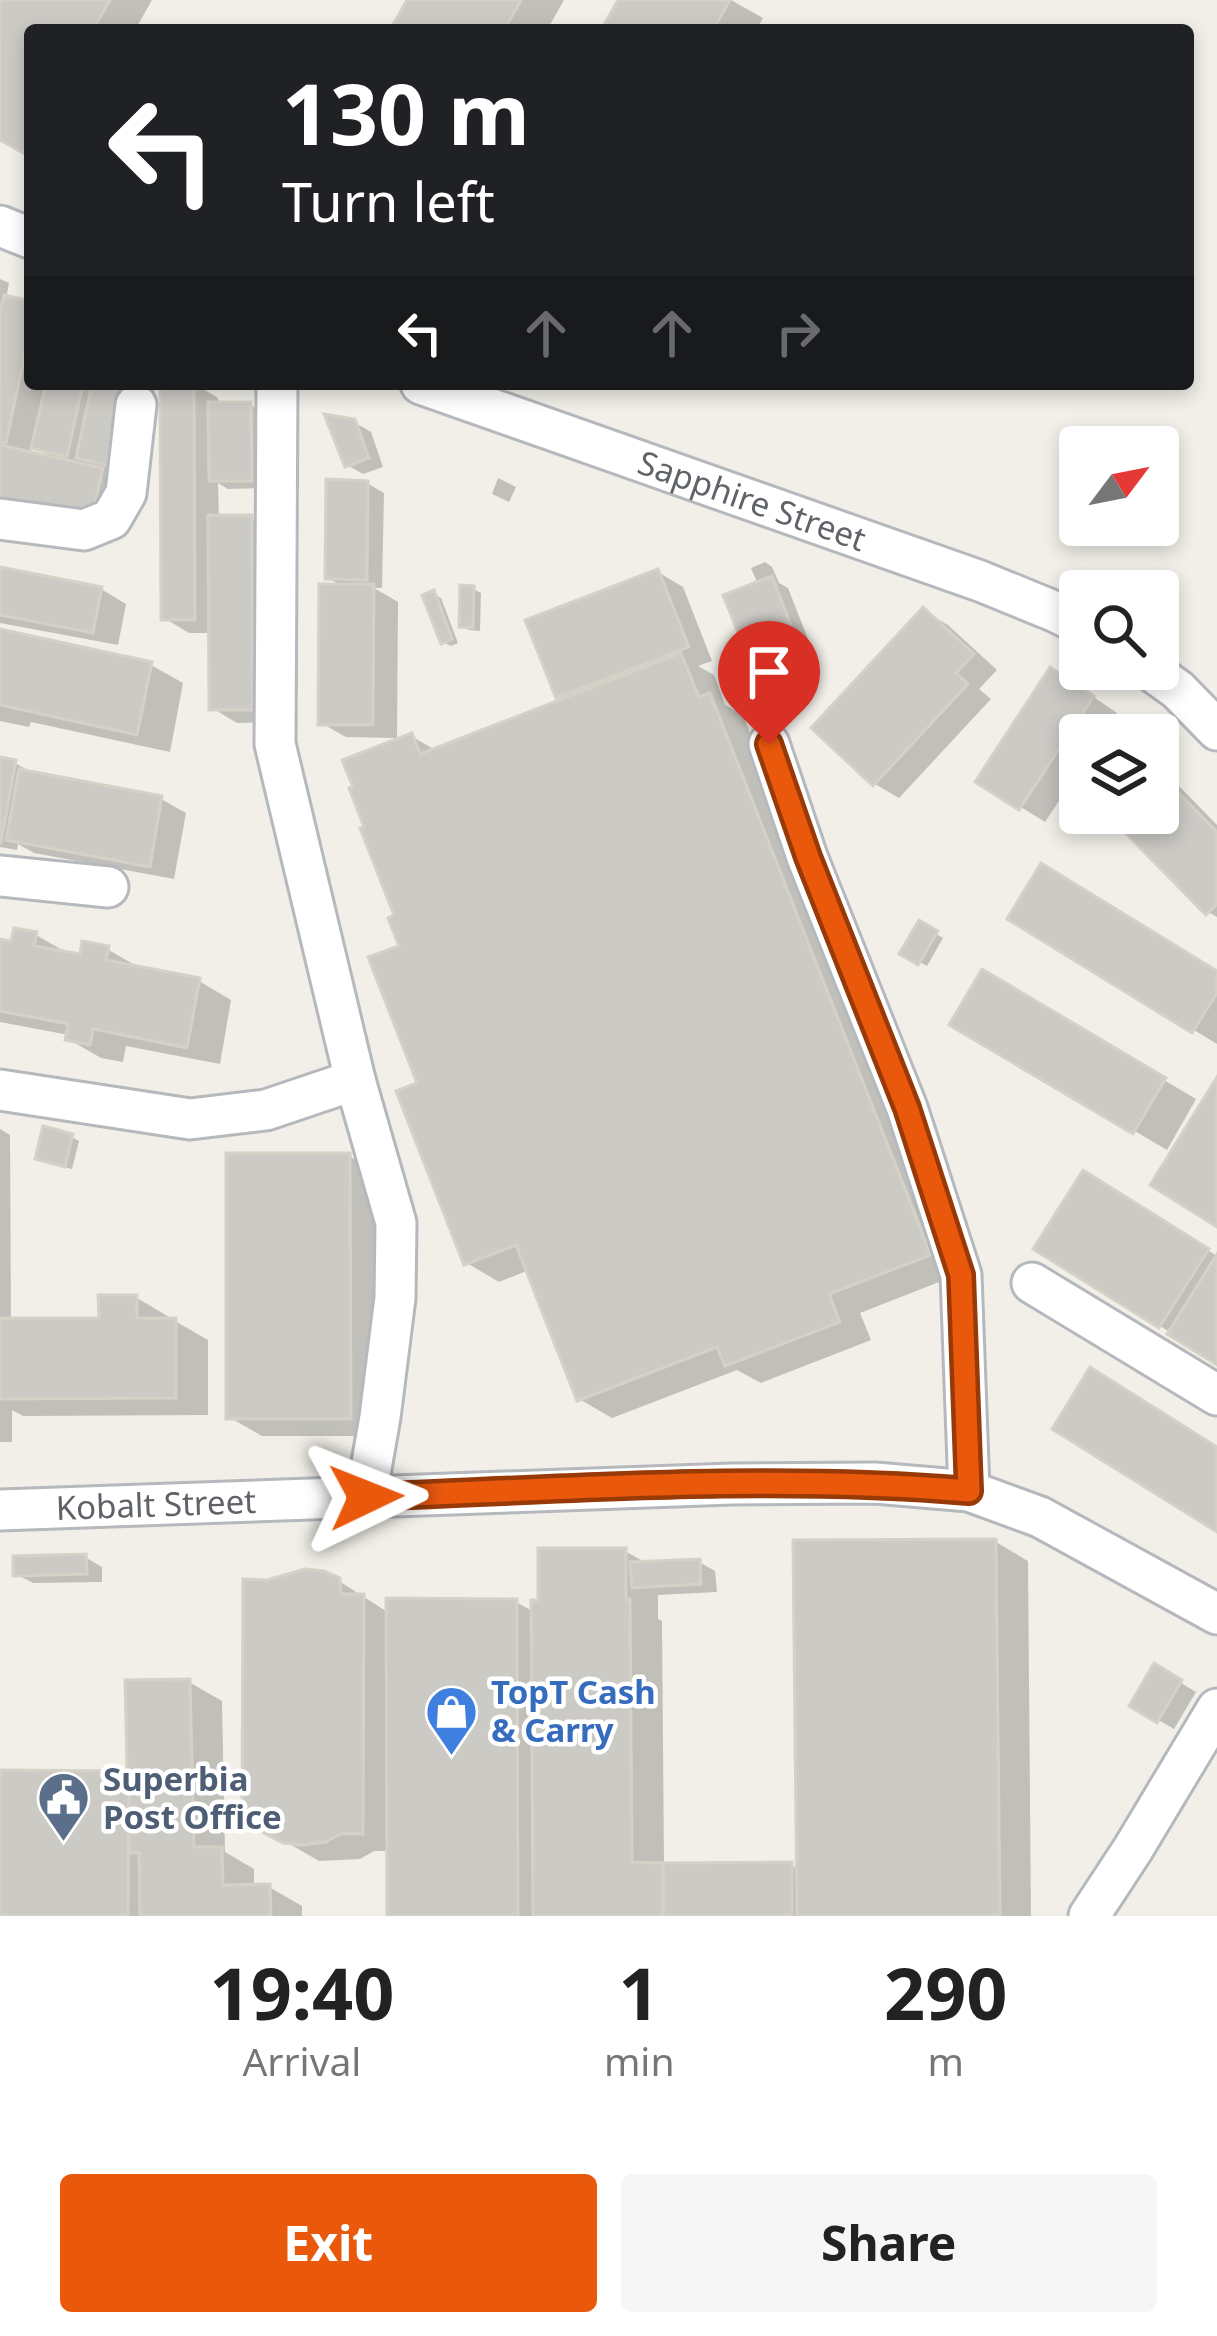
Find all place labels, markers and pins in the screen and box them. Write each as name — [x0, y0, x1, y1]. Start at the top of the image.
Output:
pin — [718, 621, 820, 744]
place label: TopT Cash & Carry — [491, 1669, 656, 1752]
shop icon: TopT Cash & Carry — [424, 1683, 480, 1757]
place label: Superbia Post Office — [103, 1756, 282, 1839]
public building icon: Superbia Post Office — [36, 1770, 92, 1844]

